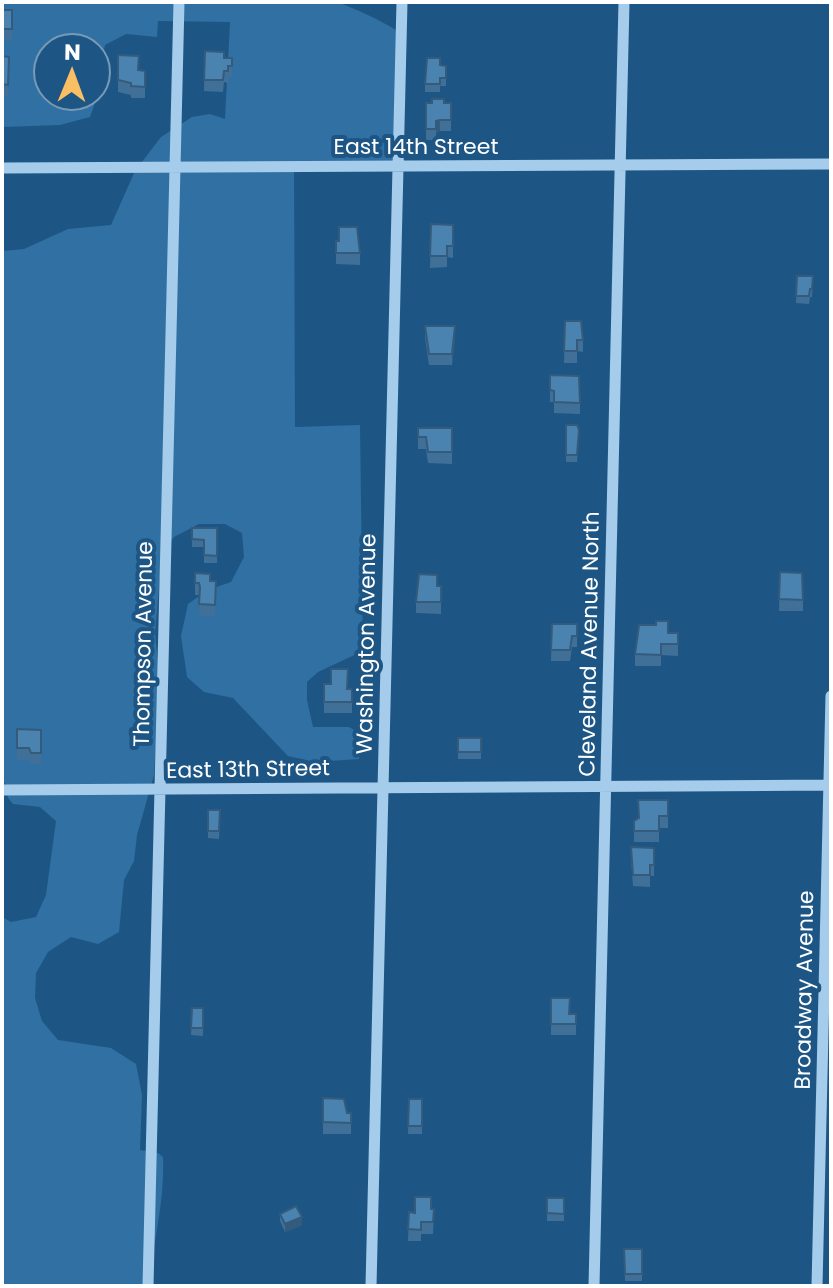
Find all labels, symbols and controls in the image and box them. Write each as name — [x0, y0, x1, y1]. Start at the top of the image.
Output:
north arrow — [32, 32, 112, 112]
text: N — [64, 37, 81, 68]
street label: East 14th Street — [334, 131, 498, 162]
street label: Cleveland Avenue North — [571, 511, 607, 777]
street label: Washington Avenue — [349, 533, 383, 755]
street label: Thompson Avenue — [126, 541, 160, 747]
street label: East 13th Street — [166, 752, 330, 786]
street label: Broadway Avenue — [787, 890, 821, 1090]

